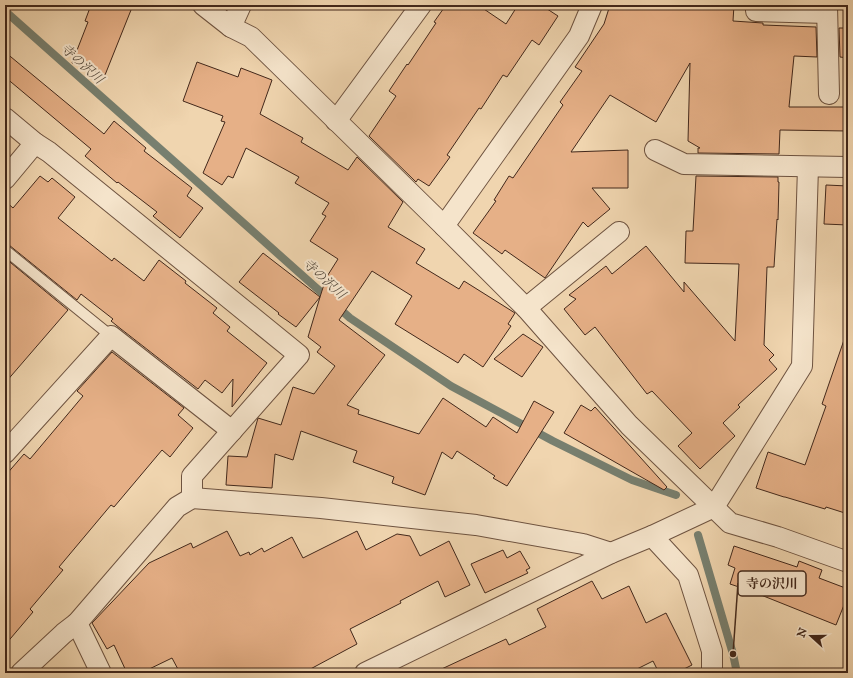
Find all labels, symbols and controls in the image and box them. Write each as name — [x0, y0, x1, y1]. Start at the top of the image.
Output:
water label: 寺の沢川 — [57, 41, 108, 89]
water label: 寺の沢川 — [299, 256, 350, 304]
callout: 寺の沢川 — [738, 571, 806, 596]
text: 寺の沢川 — [746, 576, 798, 592]
north arrow — [791, 616, 831, 656]
text: N — [794, 625, 810, 639]

